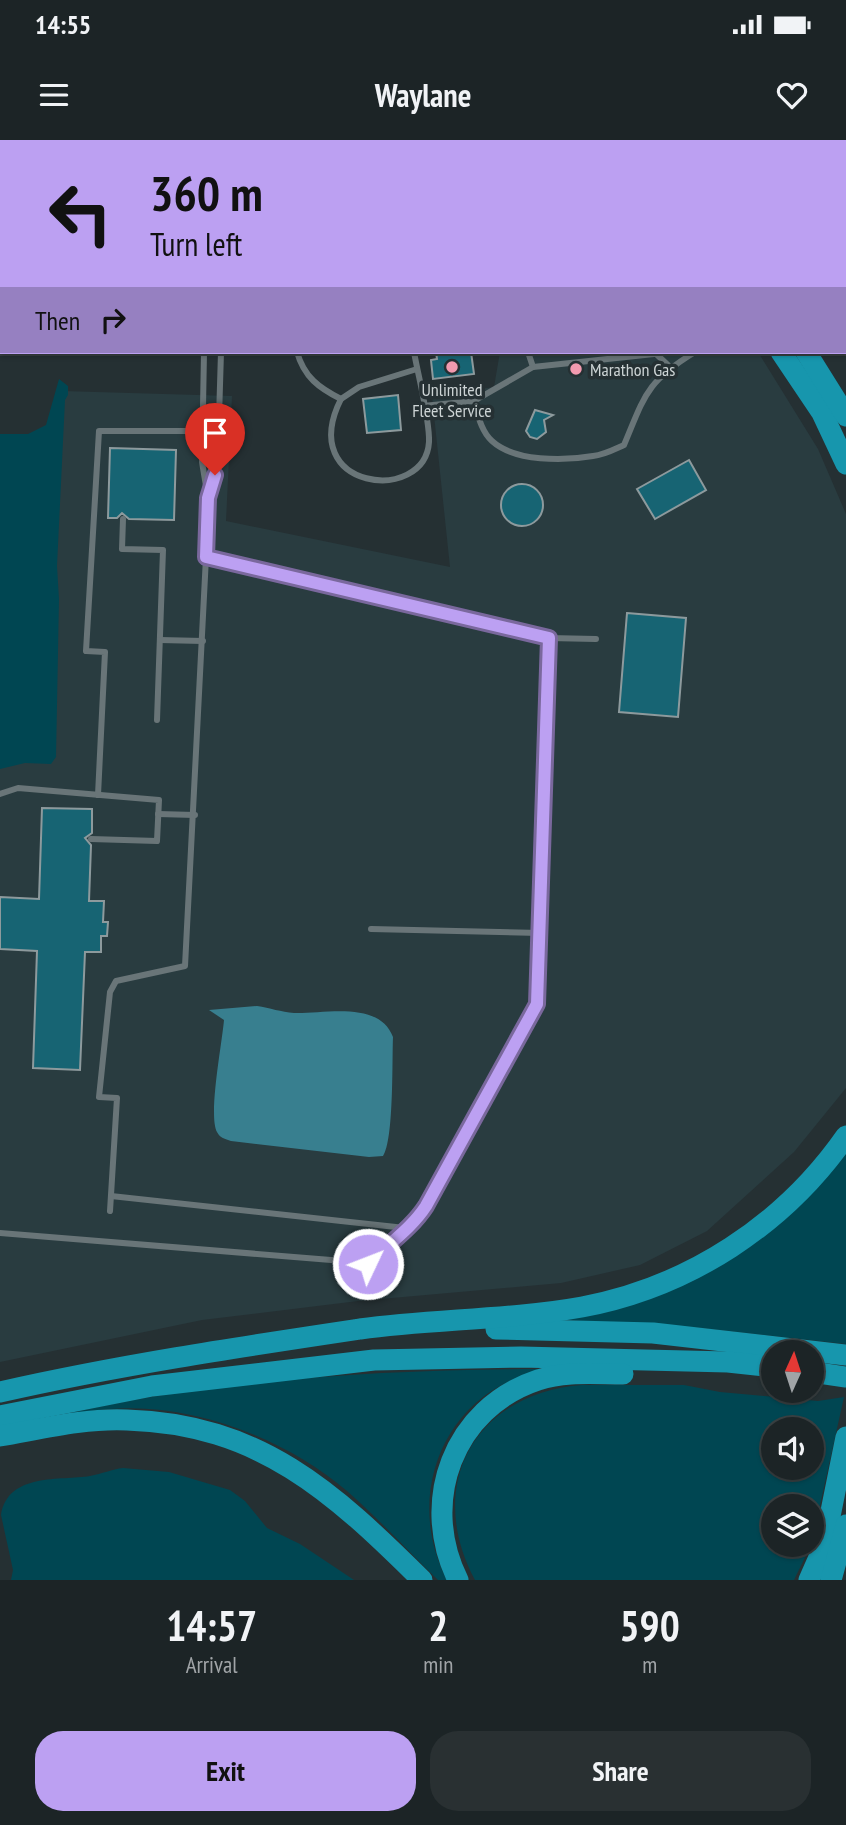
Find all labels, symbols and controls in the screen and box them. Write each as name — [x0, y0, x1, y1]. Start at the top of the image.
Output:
text: 14:55 — [35, 8, 91, 41]
text: Waylane — [375, 74, 471, 116]
icon: menu — [35, 76, 73, 114]
icon: heart — [773, 76, 811, 114]
text: 360 m — [150, 161, 263, 225]
icon: left — [35, 168, 126, 259]
text: Turn left — [150, 223, 242, 265]
icon: right — [94, 301, 132, 339]
text: Then — [35, 304, 80, 337]
place label: Marathon Gas — [590, 358, 675, 381]
marker: Unlimited Fleet Service — [444, 359, 460, 375]
marker: Marathon Gas — [568, 361, 584, 377]
place label: Unlimited Fleet Service — [412, 378, 492, 422]
pin — [185, 403, 245, 475]
icon: arrive — [196, 414, 234, 452]
position arrow — [331, 1227, 405, 1301]
north arrow — [761, 1340, 824, 1404]
map controls — [761, 1340, 824, 1557]
button: sound — [761, 1417, 824, 1480]
button: layers — [761, 1494, 824, 1557]
text: 14:57 — [166, 1598, 257, 1653]
text: 2 — [428, 1598, 448, 1653]
text: 590 — [620, 1598, 680, 1653]
text: Arrival — [186, 1650, 238, 1679]
text: min — [423, 1650, 453, 1679]
text: m — [642, 1650, 657, 1679]
button: Exit — [35, 1731, 416, 1811]
button: Share — [430, 1731, 811, 1811]

